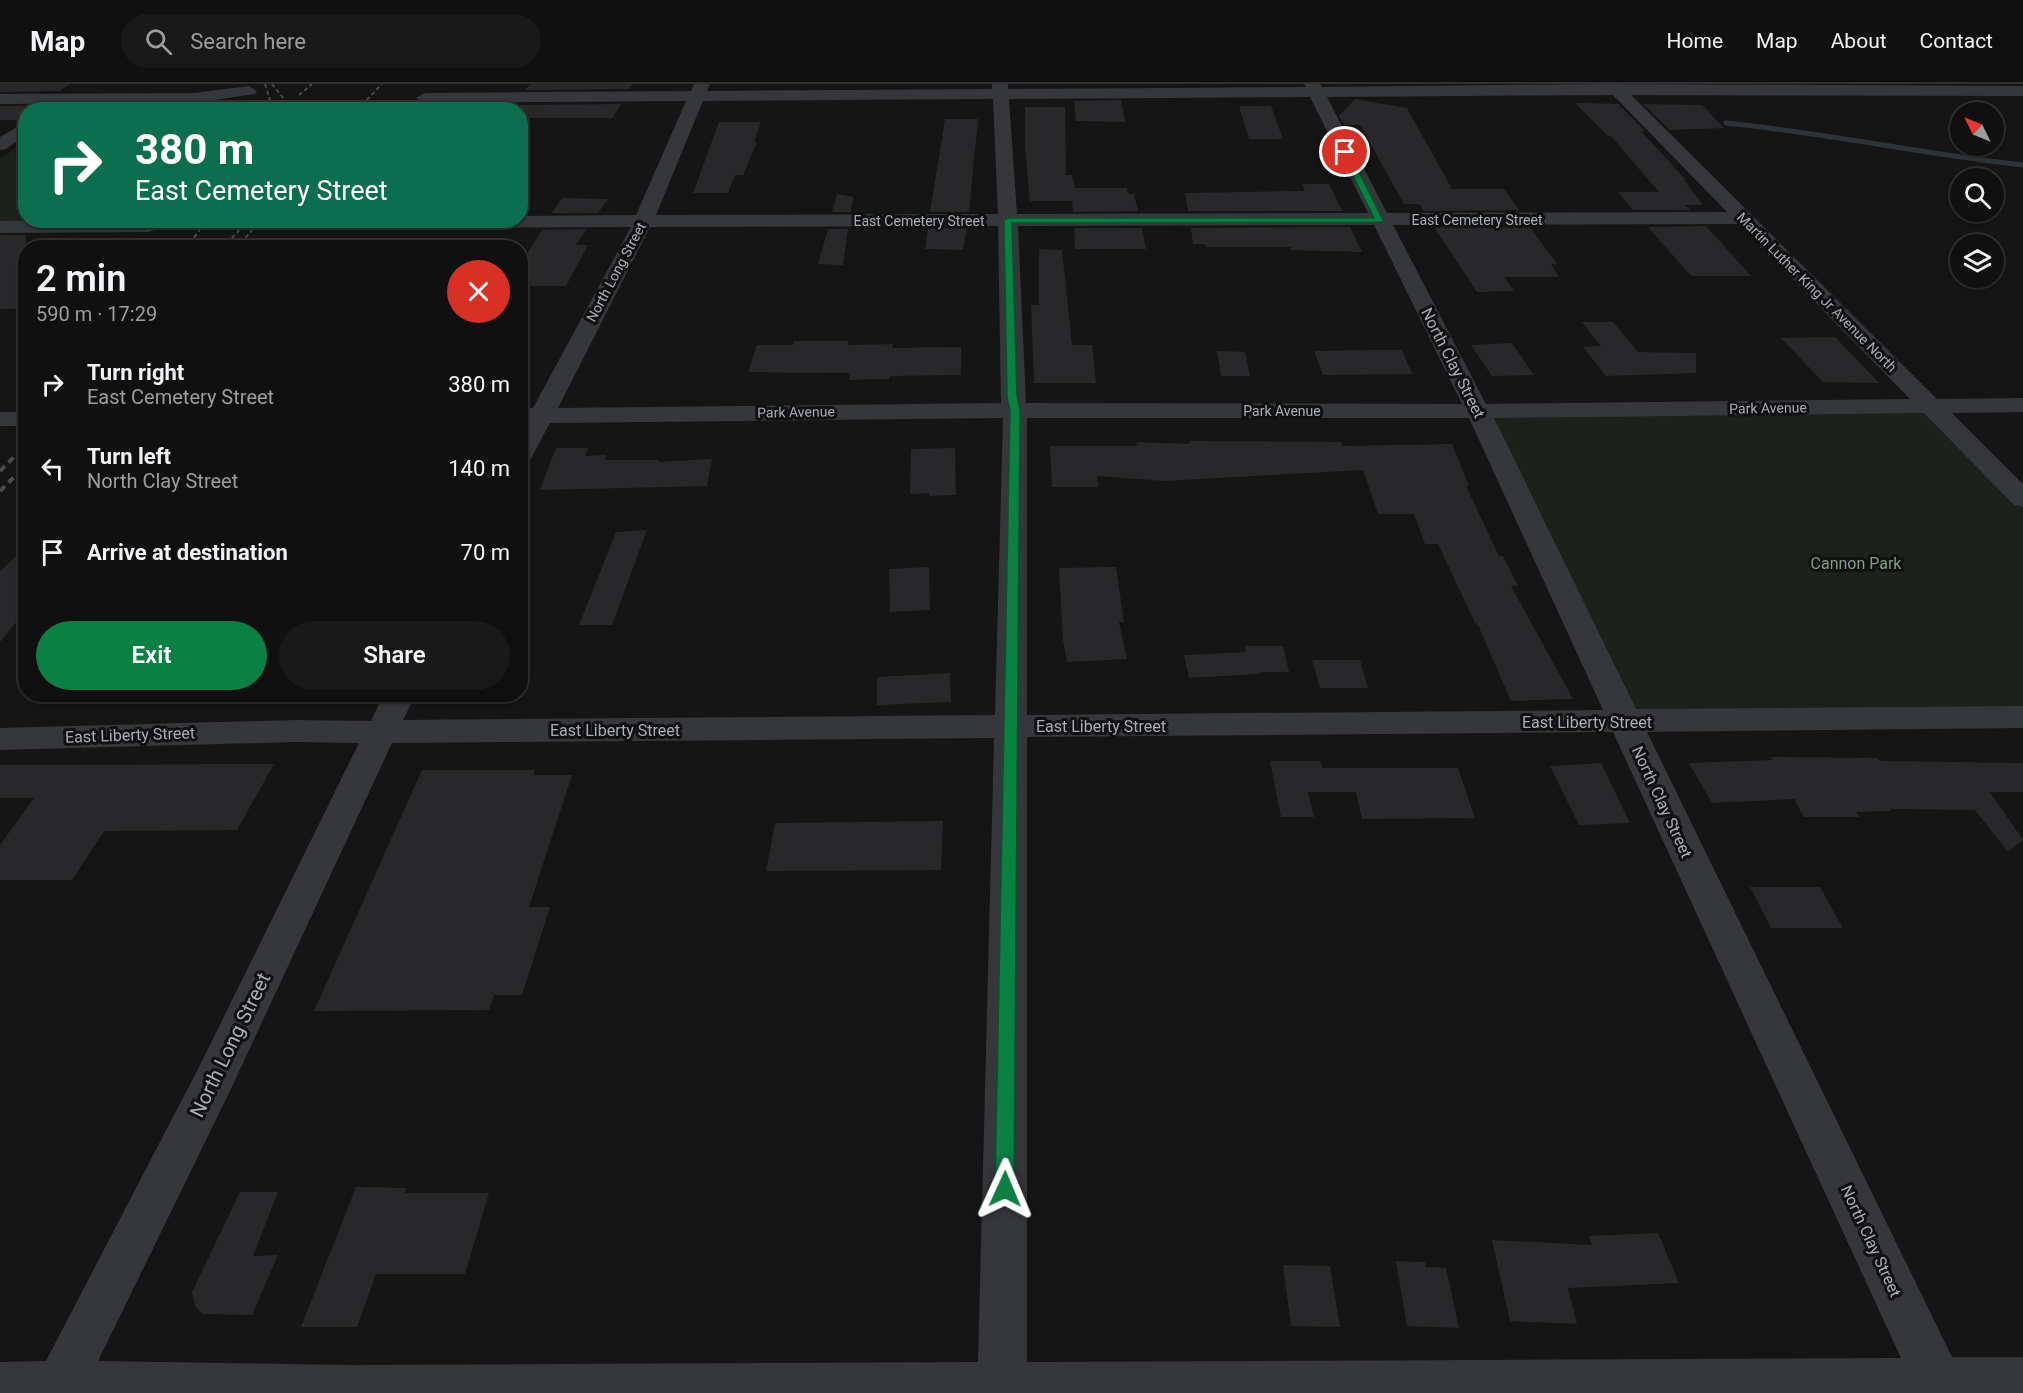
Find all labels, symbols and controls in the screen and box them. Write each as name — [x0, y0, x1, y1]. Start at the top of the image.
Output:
search box — [121, 14, 541, 68]
text: Map — [30, 25, 85, 58]
icon: search — [142, 25, 175, 58]
text: Search here — [190, 29, 306, 54]
text: Home — [1667, 29, 1723, 53]
text: Map — [1756, 29, 1798, 53]
text: About — [1831, 29, 1887, 53]
text: Contact — [1920, 29, 1993, 53]
north arrow — [1950, 102, 2004, 156]
map controls — [1950, 102, 2004, 288]
text: 380 m — [135, 125, 254, 174]
icon: right — [36, 126, 114, 204]
pin — [1319, 126, 1370, 177]
icon: arrive — [1328, 135, 1361, 168]
button: search — [1950, 168, 2004, 222]
text: East Cemetery Street — [135, 175, 388, 207]
street label: Martin Luther King Jr Avenue North — [1734, 209, 1900, 375]
street label: East Cemetery Street — [1412, 212, 1543, 228]
street label: East Cemetery Street — [854, 213, 985, 229]
street label: North Long Street — [583, 219, 649, 324]
button: layers — [1950, 234, 2004, 288]
text: 2 min — [36, 258, 126, 300]
button: close — [447, 260, 510, 323]
text: 590 m · 17:29 — [36, 302, 157, 326]
street label: North Clay Street — [1417, 305, 1489, 421]
text: Turn right — [87, 360, 184, 385]
icon: right — [36, 368, 69, 401]
text: 380 m — [448, 372, 510, 397]
text: East Cemetery Street — [87, 385, 274, 409]
street label: Park Avenue — [1729, 399, 1807, 417]
street label: Park Avenue — [757, 403, 835, 421]
street label: Park Avenue — [1243, 403, 1321, 419]
text: Turn left — [87, 444, 171, 469]
icon: left — [36, 452, 69, 485]
text: 140 m — [448, 456, 510, 481]
text: North Clay Street — [87, 469, 238, 493]
icon: arrive — [36, 536, 69, 569]
text: Arrive at destination — [87, 540, 288, 565]
text: 70 m — [461, 540, 510, 565]
park label: Cannon Park — [1811, 554, 1902, 573]
button: Exit — [36, 621, 267, 690]
button: Share — [279, 621, 510, 690]
street label: East Liberty Street — [1522, 713, 1652, 732]
street label: East Liberty Street — [1036, 717, 1166, 736]
street label: East Liberty Street — [550, 721, 680, 740]
street label: East Liberty Street — [65, 723, 195, 747]
street label: North Clay Street — [1628, 743, 1696, 861]
street label: North Long Street — [185, 969, 275, 1121]
position arrow — [973, 1157, 1037, 1221]
street label: North Clay Street — [1837, 1182, 1905, 1300]

